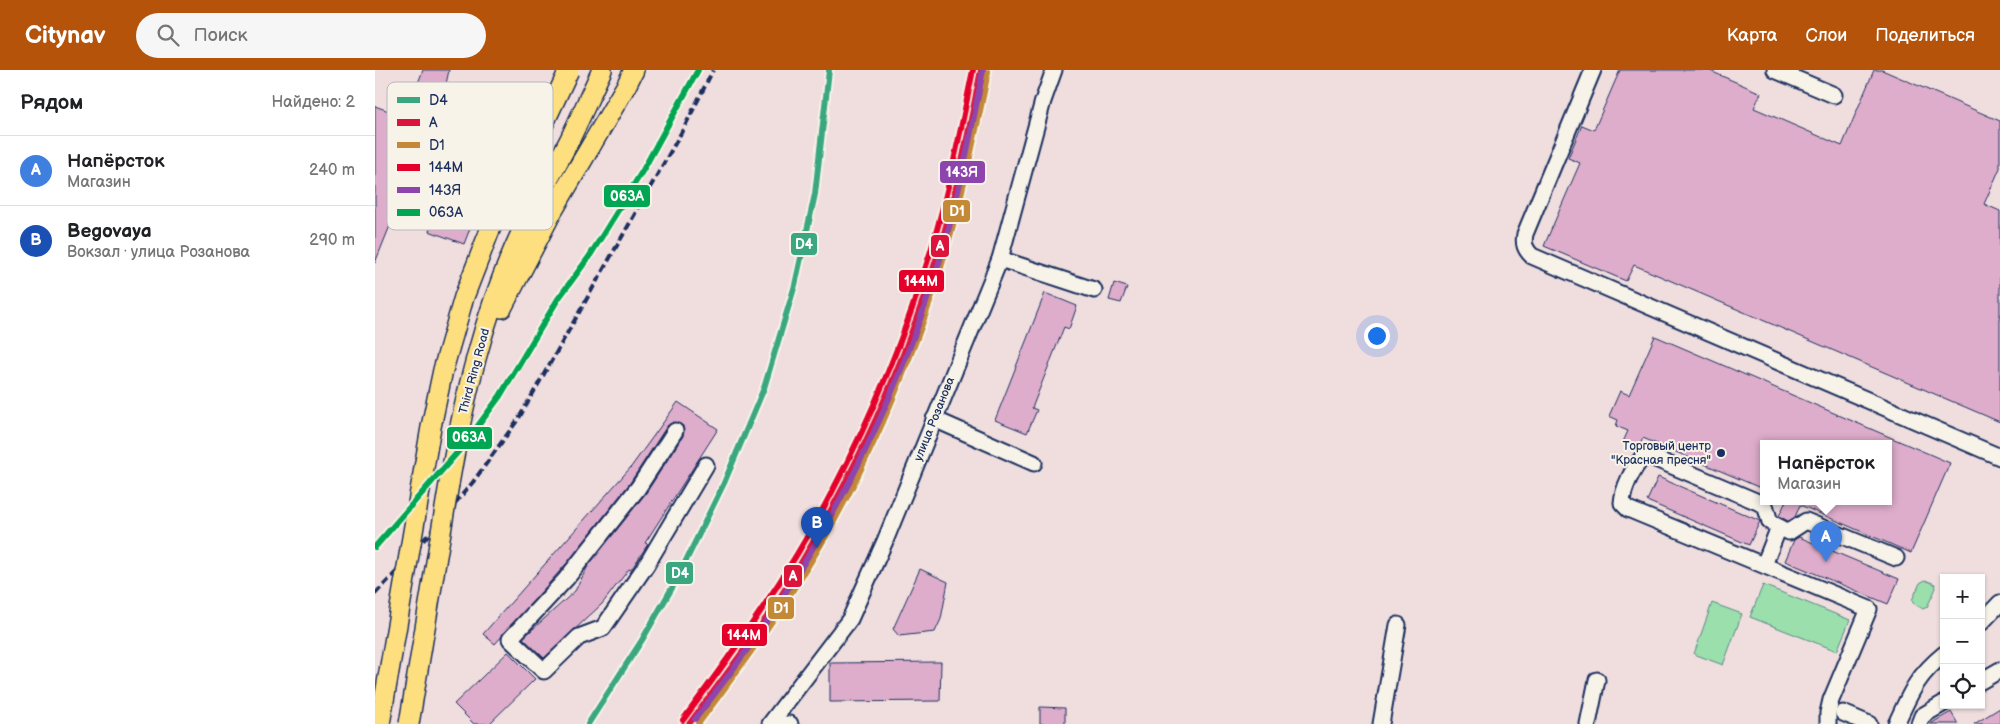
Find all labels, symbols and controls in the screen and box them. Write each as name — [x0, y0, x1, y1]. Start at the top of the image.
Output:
search box — [136, 13, 486, 58]
text: Citynav — [25, 21, 106, 50]
icon: search — [154, 21, 182, 49]
text: Поиск — [194, 24, 248, 47]
text: Карта — [1727, 25, 1777, 46]
text: Слои — [1805, 25, 1847, 46]
text: Поделиться — [1875, 25, 1975, 46]
legend — [387, 82, 553, 230]
text: Рядом — [20, 90, 83, 115]
text: D4 — [429, 92, 448, 109]
text: Найдено: 2 — [271, 93, 355, 112]
text: A — [429, 114, 438, 131]
text: D1 — [429, 137, 445, 154]
text: Напёрсток — [67, 150, 165, 173]
text: 144М — [429, 159, 463, 176]
line badge: 143Я — [939, 160, 986, 184]
text: A — [31, 161, 41, 180]
text: 240 m — [309, 161, 355, 180]
text: 143Я — [946, 164, 978, 181]
text: Магазин — [67, 173, 131, 192]
text: 143Я — [429, 182, 461, 199]
line badge: 063А — [603, 184, 651, 208]
text: 063А — [610, 188, 644, 205]
line badge: D1 — [942, 199, 971, 223]
text: D1 — [949, 203, 965, 220]
text: 063А — [429, 204, 463, 221]
text: Begovaya — [67, 220, 152, 243]
text: B — [30, 231, 42, 250]
text: 290 m — [309, 231, 355, 250]
line badge: D4 — [790, 232, 818, 256]
line badge: A — [930, 234, 950, 258]
text: D4 — [795, 236, 814, 253]
text: A — [935, 238, 945, 255]
text: Вокзал · улица Розанова — [67, 243, 250, 262]
line badge: 144М — [898, 269, 945, 293]
text: 144М — [904, 273, 938, 290]
your location — [1364, 323, 1390, 349]
street label: Third Ring Road — [456, 327, 493, 415]
street label: улица Розанова — [911, 375, 958, 463]
line badge: 063А — [446, 426, 493, 450]
text: 063А — [452, 429, 486, 446]
place label: Торговый центр "Красная пресня" — [1611, 439, 1711, 468]
popup — [1760, 440, 1892, 505]
marker: Торговый центр "Красная пресня" — [1715, 447, 1727, 459]
text: Напёрсток — [1777, 452, 1875, 475]
text: Магазин — [1777, 475, 1841, 494]
pin: B — [801, 507, 833, 548]
pin: A — [1810, 521, 1842, 562]
line badge: D4 — [665, 561, 694, 585]
line badge: A — [783, 564, 803, 588]
text: D4 — [671, 565, 690, 582]
text: A — [788, 568, 798, 585]
map controls — [1940, 574, 1985, 709]
button: + — [1940, 574, 1985, 619]
line badge: D1 — [767, 596, 795, 620]
text: D1 — [773, 600, 789, 617]
button: − — [1940, 619, 1985, 664]
line badge: 144М — [721, 623, 768, 647]
text: 144М — [727, 627, 761, 644]
button: locate — [1940, 664, 1985, 709]

